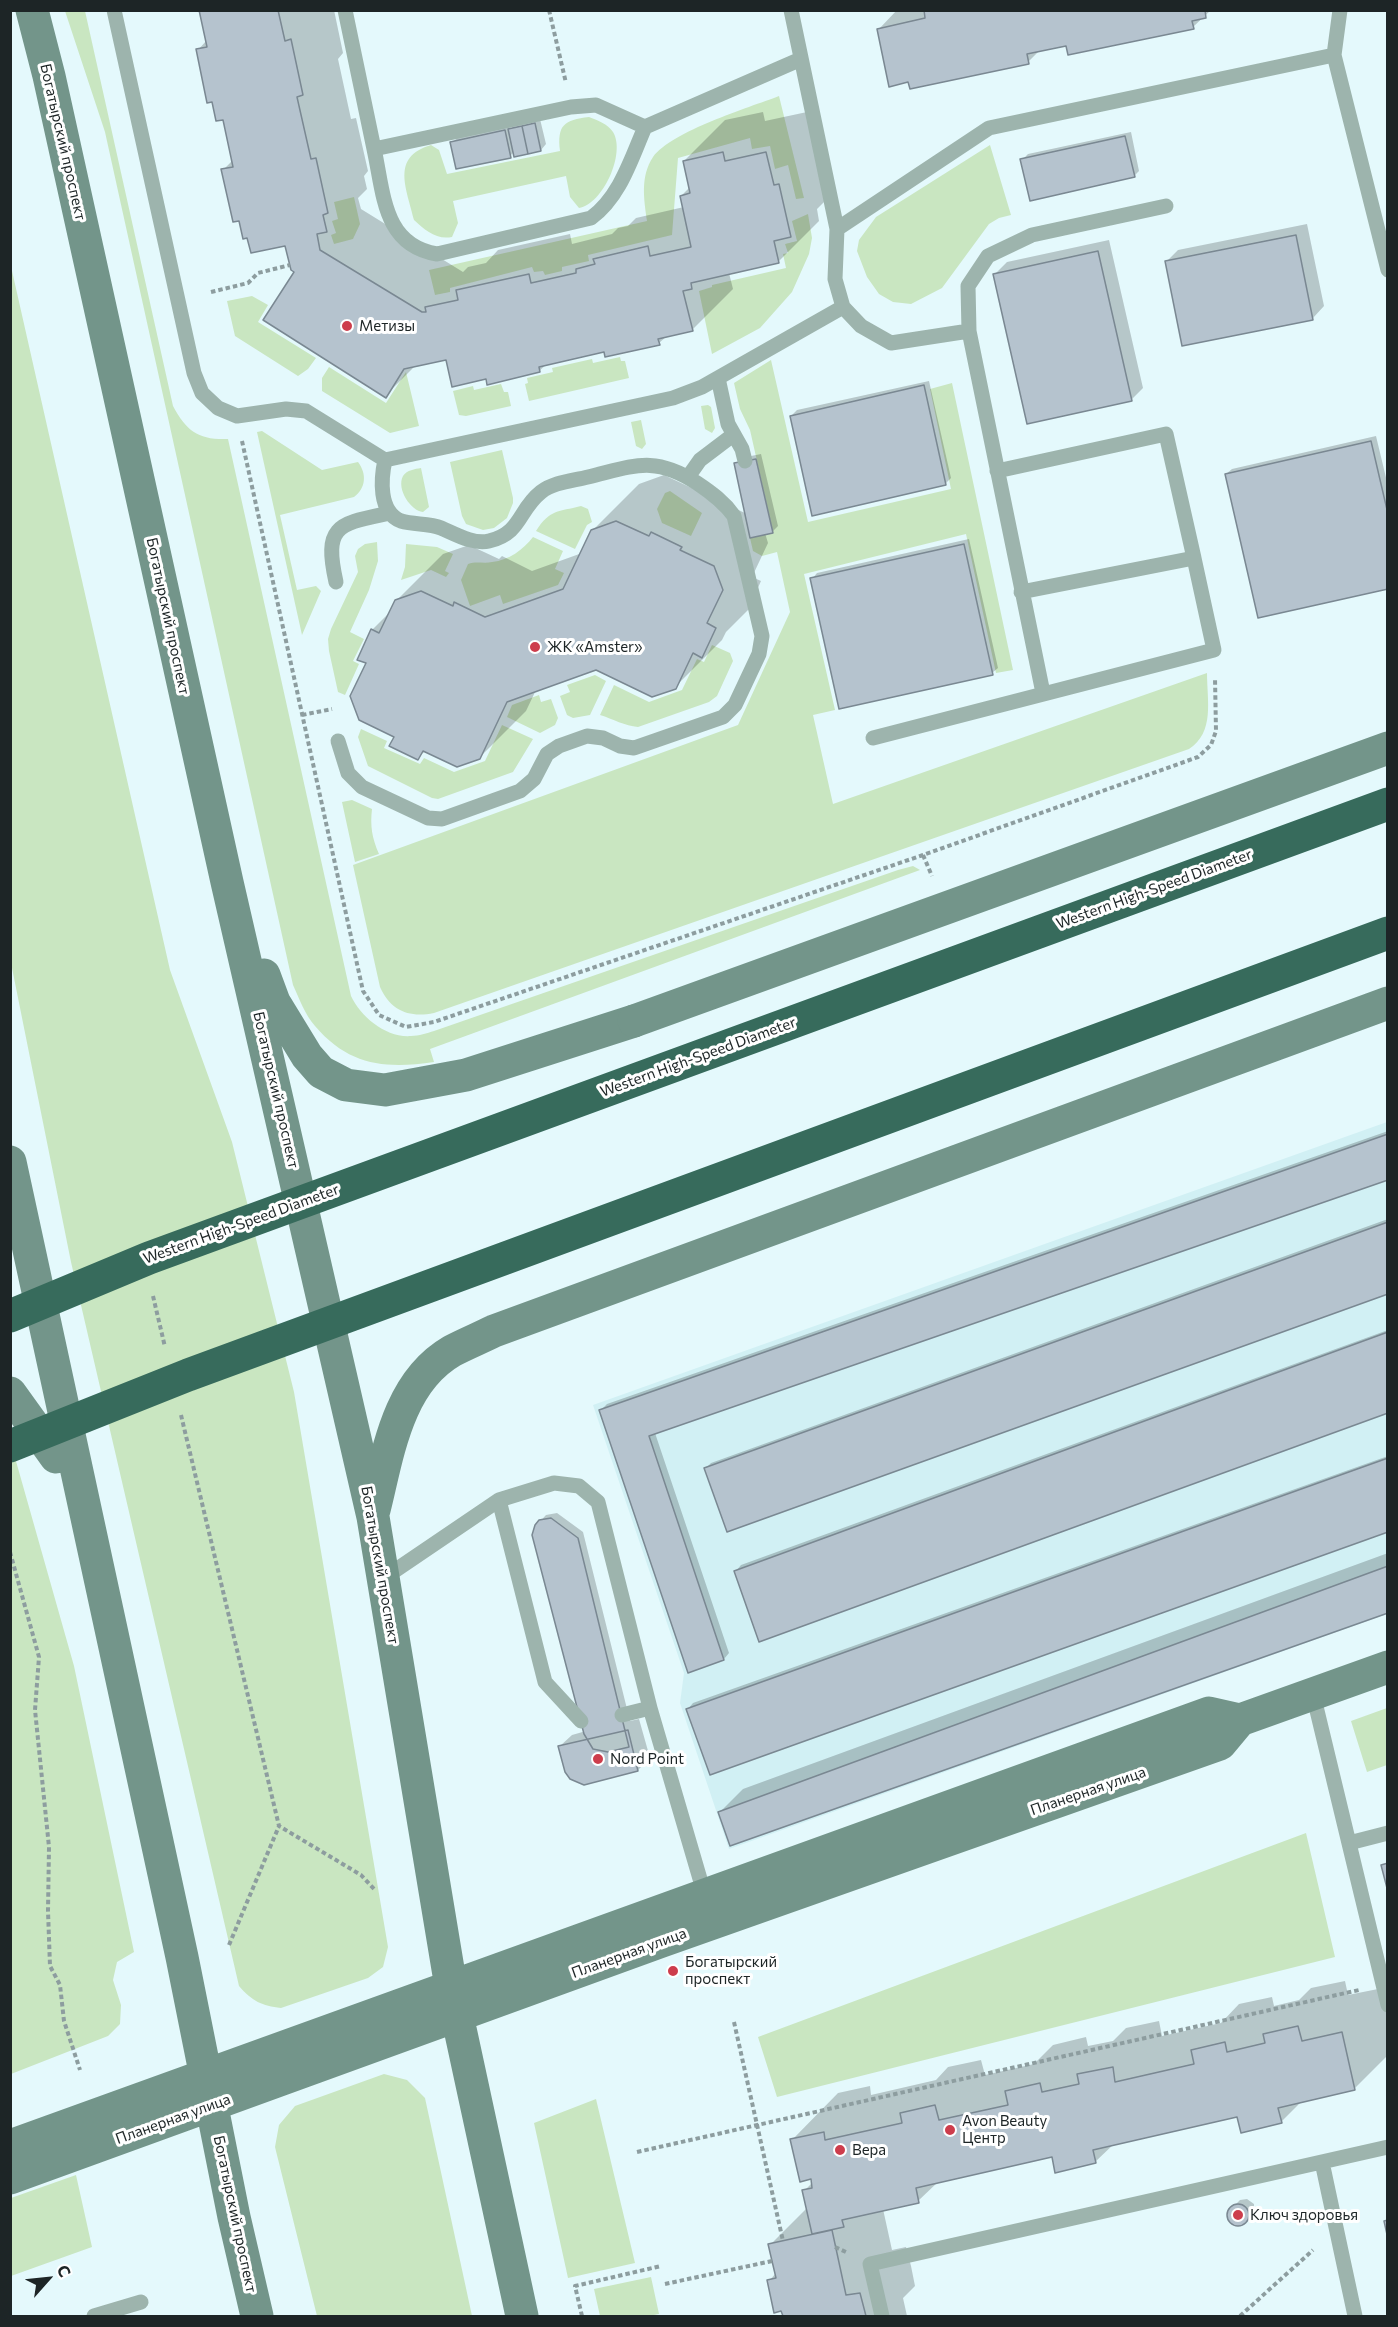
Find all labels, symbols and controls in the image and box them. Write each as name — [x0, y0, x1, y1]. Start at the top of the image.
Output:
street label: Богатырский проспект — [36, 62, 90, 222]
place label: Метизы — [359, 317, 415, 335]
marker: Метизы — [340, 319, 354, 333]
street label: Богатырский проспект — [143, 536, 193, 696]
place label: ЖК «Amster» — [547, 638, 643, 656]
marker: ЖК «Amster» — [528, 640, 542, 654]
street label: Western High-Speed Diameter — [1054, 845, 1254, 933]
street label: Богатырский проспект — [249, 1010, 303, 1170]
street label: Western High-Speed Diameter — [598, 1013, 798, 1101]
street label: Western High-Speed Diameter — [141, 1180, 341, 1268]
street label: Богатырский проспект — [357, 1485, 403, 1645]
place label: Nord Point — [610, 1750, 684, 1768]
marker: Nord Point — [591, 1752, 605, 1766]
street label: Планерная улица — [1028, 1763, 1148, 1819]
street label: Планерная улица — [569, 1924, 689, 1982]
place label: Богатырский проспект — [685, 1953, 777, 1988]
marker: Богатырский проспект — [666, 1964, 680, 1978]
street label: Планерная улица — [113, 2090, 233, 2148]
place label: Avon Beauty Центр — [962, 2112, 1047, 2147]
marker: Avon Beauty Центр — [943, 2123, 957, 2137]
street label: Богатырский проспект — [210, 2134, 260, 2294]
place label: Вера — [852, 2141, 886, 2159]
marker: Вера — [833, 2143, 847, 2157]
place label: Ключ здоровья — [1250, 2206, 1358, 2224]
marker: Ключ здоровья — [1231, 2208, 1245, 2222]
north arrow — [18, 2249, 78, 2309]
text: С — [54, 2261, 75, 2280]

